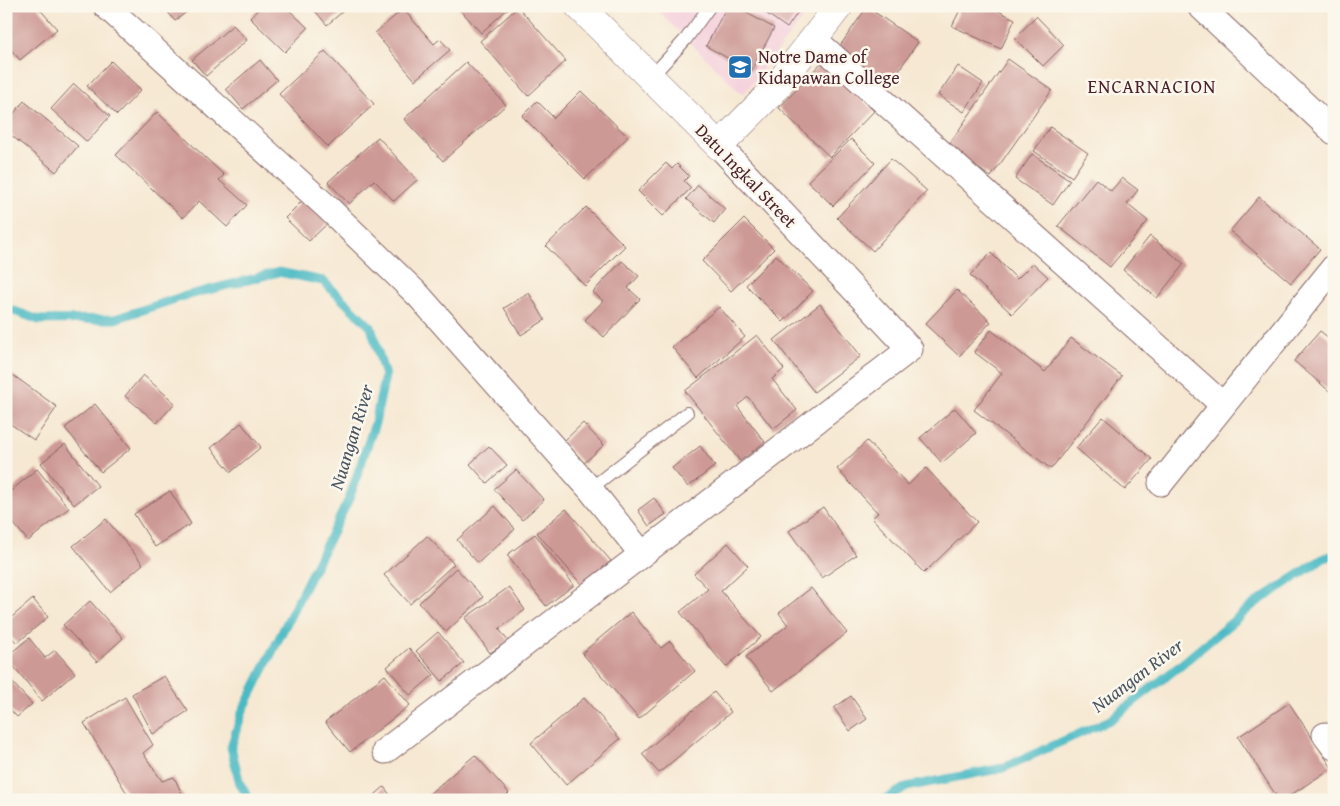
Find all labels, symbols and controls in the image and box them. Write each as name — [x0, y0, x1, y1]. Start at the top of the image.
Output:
place label: Notre Dame of Kidapawan College — [758, 43, 900, 91]
school or university icon: Notre Dame of Kidapawan College — [727, 54, 753, 80]
district label: ENCARNACION — [1087, 72, 1217, 100]
street label: Datu Ingkal Street — [689, 117, 804, 235]
water label: Nuangan River — [321, 380, 381, 494]
water label: Nuangan River — [1084, 631, 1190, 719]

